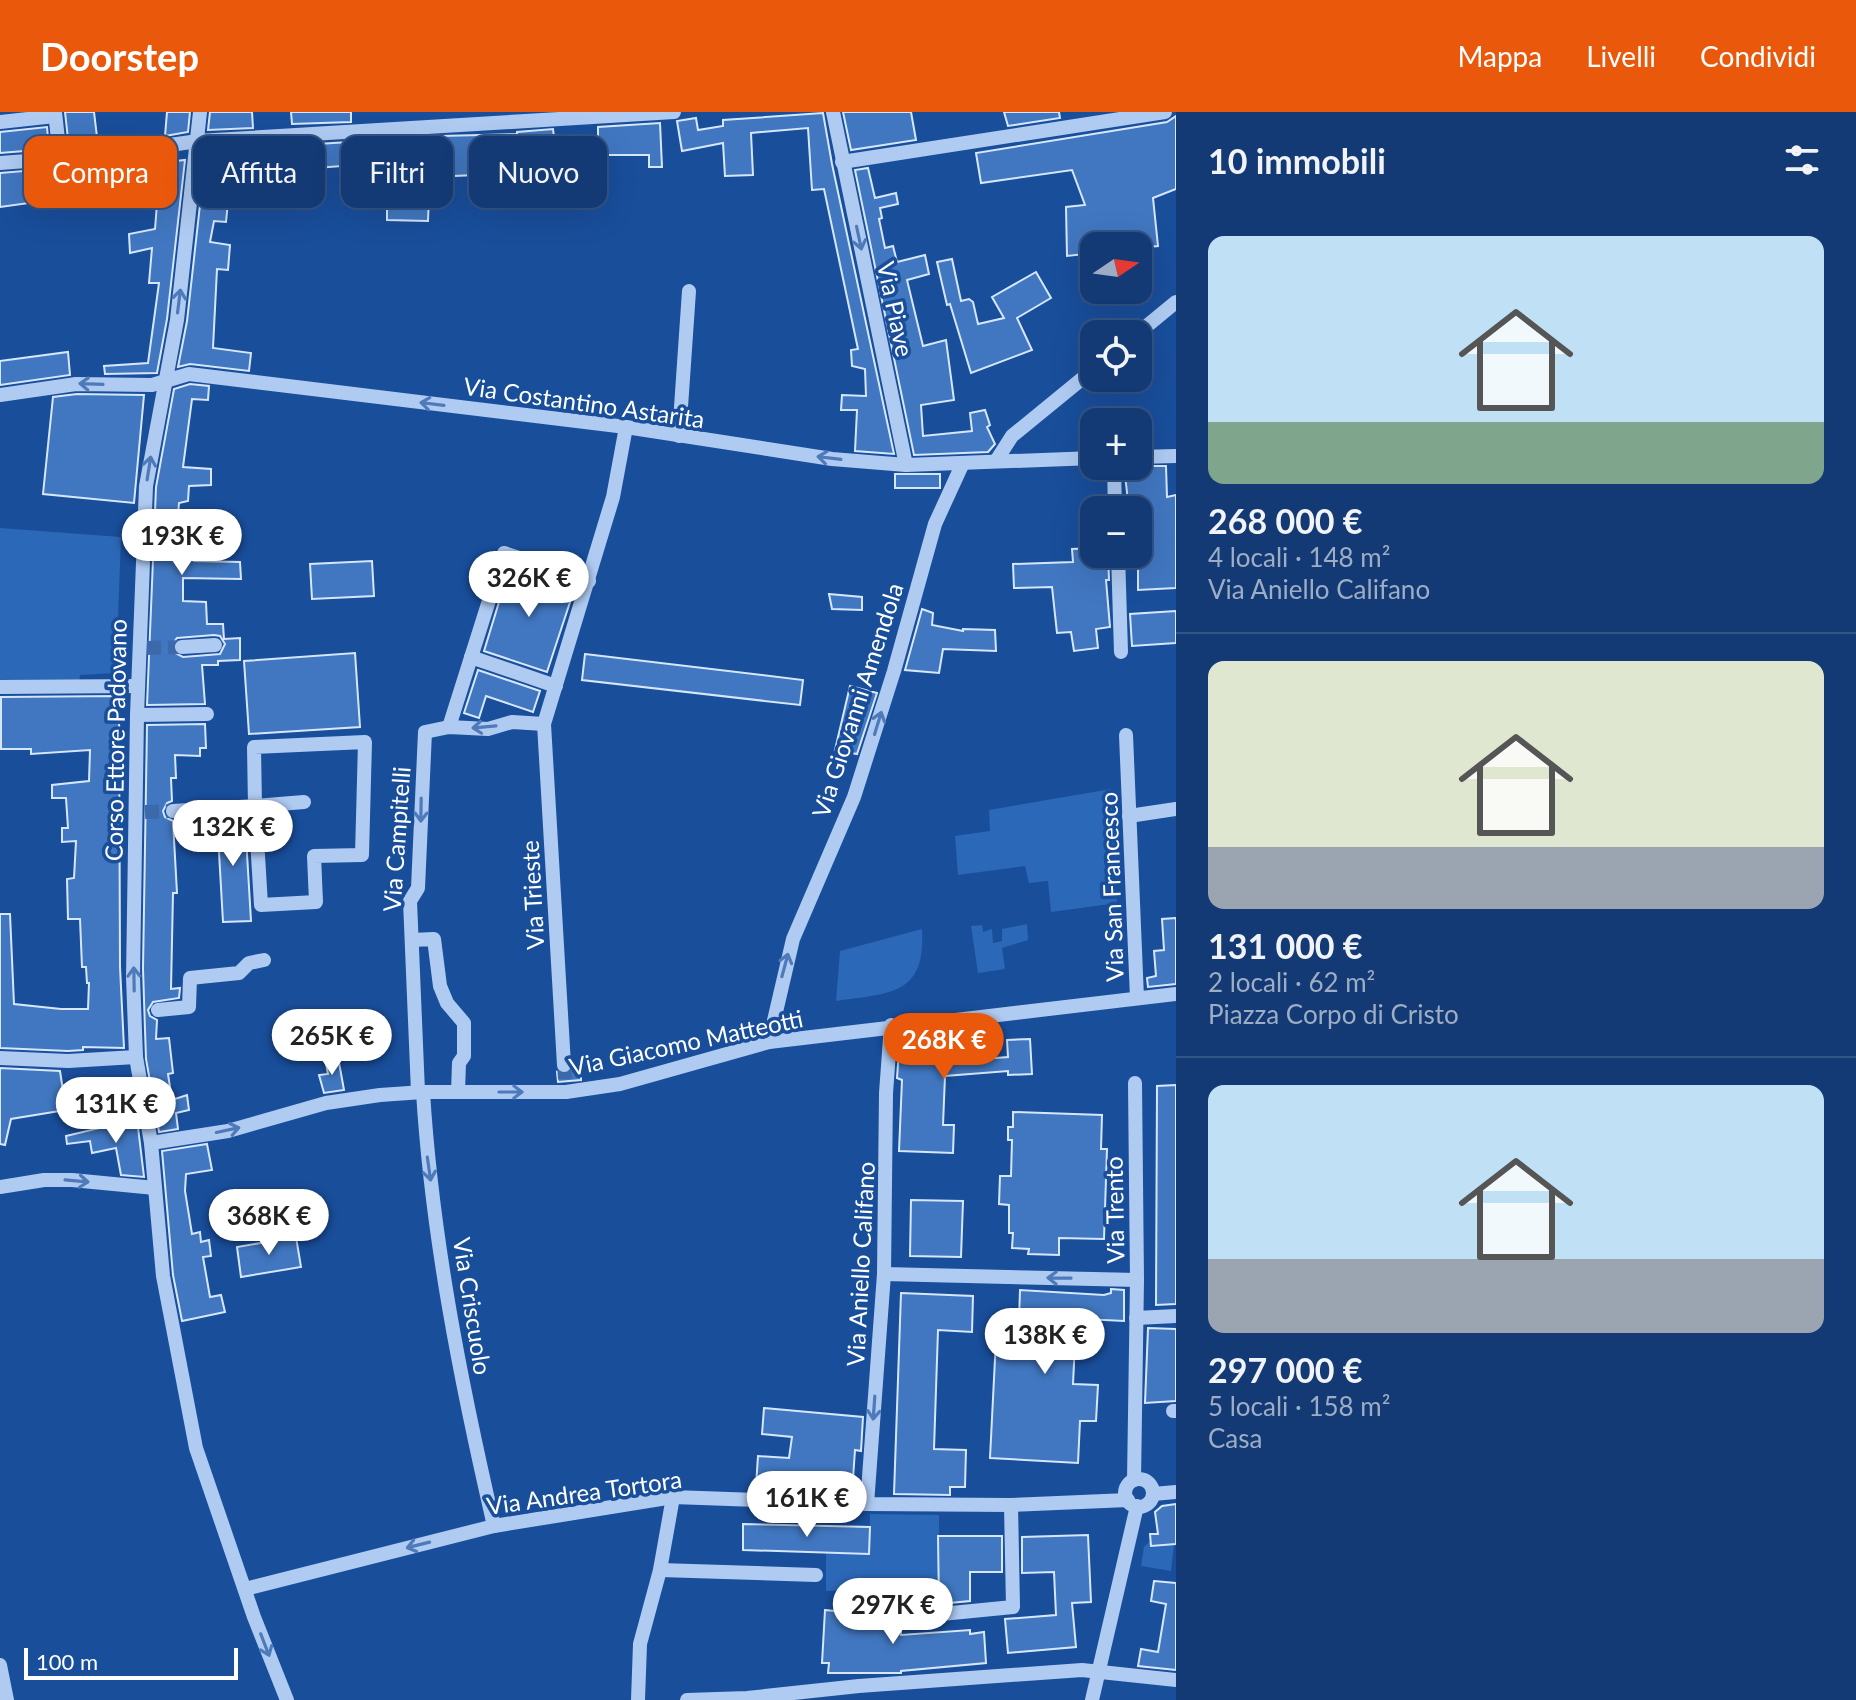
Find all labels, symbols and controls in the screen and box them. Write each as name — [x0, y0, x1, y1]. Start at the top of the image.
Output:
text: Doorstep — [40, 33, 199, 79]
text: Mappa — [1457, 39, 1542, 73]
text: Livelli — [1586, 39, 1656, 73]
text: Condividi — [1700, 39, 1816, 73]
chip: Compra — [24, 136, 177, 208]
chip: Affitta — [193, 136, 325, 208]
chip: Filtri — [341, 136, 453, 208]
chip: Nuovo — [469, 136, 607, 208]
icon: filters — [1780, 138, 1824, 182]
text: 10 immobili — [1208, 140, 1386, 181]
one-way arrow — [852, 225, 867, 251]
north arrow — [1080, 232, 1152, 304]
map controls — [1080, 232, 1152, 568]
street label: Via Piave — [872, 259, 920, 359]
one-way arrow — [171, 288, 186, 315]
icon: home — [1444, 288, 1588, 432]
button: locate — [1080, 320, 1152, 392]
street label: Via Costantino Astarita — [462, 371, 706, 433]
one-way arrow — [78, 377, 105, 392]
one-way arrow — [419, 396, 446, 411]
button: + — [1080, 408, 1152, 480]
one-way arrow — [816, 450, 842, 465]
one-way arrow — [142, 455, 157, 481]
button: − — [1080, 496, 1152, 568]
text: 268 000 € — [1208, 500, 1363, 541]
pin: 193K € — [117, 509, 247, 577]
text: 193K € — [140, 519, 224, 551]
text: 4 locali · 148 m² — [1208, 541, 1390, 573]
pin: 326K € — [464, 551, 594, 619]
text: 326K € — [487, 561, 571, 593]
text: Via Aniello Califano — [1208, 573, 1430, 605]
street label: Via Giovanni Amendola — [805, 579, 909, 821]
street label: Corso Ettore Padovano — [98, 619, 132, 861]
one-way arrow — [871, 710, 886, 736]
icon: home — [1444, 713, 1588, 857]
one-way arrow — [471, 720, 498, 735]
street label: Via Campitelli — [376, 766, 416, 912]
street label: Via San Francesco — [1093, 792, 1129, 982]
one-way arrow — [414, 796, 429, 823]
pin: 132K € — [168, 800, 298, 868]
text: 132K € — [191, 810, 275, 842]
street label: Via Trieste — [515, 839, 549, 951]
text: 131 000 € — [1208, 925, 1363, 966]
one-way arrow — [779, 953, 794, 979]
one-way arrow — [126, 966, 141, 993]
text: 2 locali · 62 m² — [1208, 966, 1375, 998]
text: Piazza Corpo di Cristo — [1208, 998, 1459, 1030]
street label: Via Giacomo Matteotti — [567, 1003, 805, 1081]
pin: 265K € — [267, 1009, 397, 1077]
pin: 268K € — [879, 1013, 1009, 1081]
text: 265K € — [290, 1019, 374, 1051]
text: 268K € — [902, 1023, 986, 1055]
pin: 131K € — [51, 1077, 181, 1145]
one-way arrow — [497, 1084, 524, 1100]
text: 131K € — [74, 1087, 158, 1119]
one-way arrow — [215, 1122, 240, 1137]
icon: home — [1444, 1137, 1588, 1281]
one-way arrow — [422, 1156, 437, 1182]
street label: Via Trento — [1099, 1156, 1129, 1264]
street label: Via Aniello Califano — [840, 1161, 880, 1367]
one-way arrow — [63, 1174, 90, 1189]
pin: 368K € — [204, 1189, 334, 1257]
text: 368K € — [227, 1199, 311, 1231]
street label: Via Criscuolo — [448, 1235, 498, 1377]
one-way arrow — [1046, 1270, 1073, 1286]
pin: 138K € — [980, 1308, 1110, 1376]
text: 138K € — [1003, 1318, 1087, 1350]
text: 297 000 € — [1208, 1349, 1363, 1390]
text: 5 locali · 158 m² — [1208, 1390, 1390, 1422]
one-way arrow — [866, 1394, 881, 1421]
text: Casa — [1208, 1422, 1262, 1454]
street label: Via Andrea Tortora — [485, 1464, 683, 1520]
pin: 161K € — [742, 1471, 872, 1539]
text: 161K € — [765, 1481, 849, 1513]
one-way arrow — [406, 1538, 432, 1553]
pin: 297K € — [828, 1578, 958, 1646]
text: 297K € — [851, 1588, 935, 1620]
one-way arrow — [259, 1632, 273, 1657]
scale bar — [24, 1644, 238, 1680]
text: 100 m — [36, 1648, 98, 1675]

